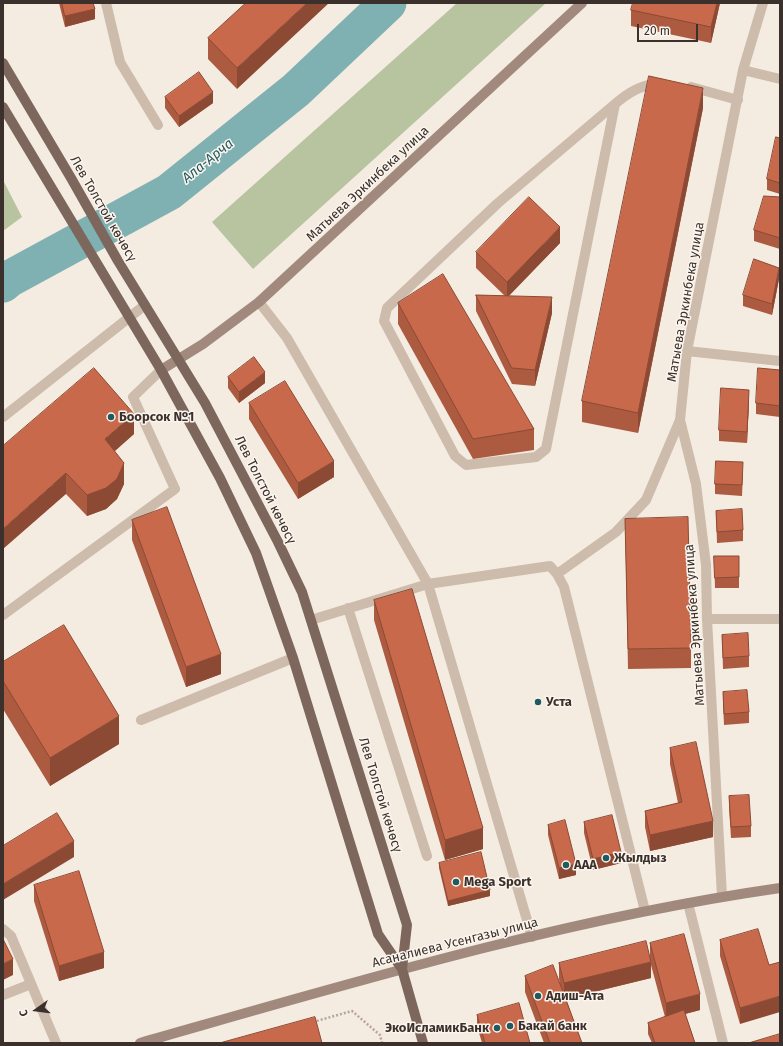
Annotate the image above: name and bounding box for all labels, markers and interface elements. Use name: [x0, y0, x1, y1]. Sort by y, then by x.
scale bar: [639, 16, 700, 42]
text: 20 m: [644, 24, 670, 38]
street label: Матыева Эркинбека улица: [303, 123, 433, 245]
water label: Ала-Арча: [179, 135, 237, 187]
street label: Лев Толстой көчөсү: [66, 153, 140, 265]
street label: Матыева Эркинбека улица: [664, 221, 708, 383]
place label: Боорсок №1: [119, 409, 194, 425]
marker: Боорсок №1: [106, 412, 116, 422]
street label: Лев Толстой көчөсү: [231, 433, 299, 547]
street label: Матыева Эркинбека улица: [682, 544, 708, 706]
place label: Уста: [546, 694, 572, 710]
marker: Уста: [533, 697, 543, 707]
street label: Лев Толстой көчөсү: [355, 736, 405, 854]
place label: Жылдыз: [614, 850, 667, 866]
marker: Жылдыз: [601, 853, 611, 863]
place label: AAA: [574, 857, 597, 873]
marker: AAA: [561, 860, 571, 870]
place label: Mega Sport: [464, 874, 531, 890]
marker: Mega Sport: [451, 877, 461, 887]
street label: Асаналиева Усенгазы улица: [370, 915, 540, 971]
place label: Адиш-Ата: [546, 988, 604, 1004]
north arrow: [16, 990, 56, 1030]
marker: Адиш-Ата: [533, 991, 543, 1001]
text: С: [17, 1008, 31, 1018]
place label: Бакай банк: [518, 1018, 587, 1034]
place label: ЭкоИсламикБанк: [385, 1020, 489, 1036]
marker: Бакай банк: [505, 1021, 515, 1031]
marker: ЭкоИсламикБанк: [492, 1023, 502, 1033]

